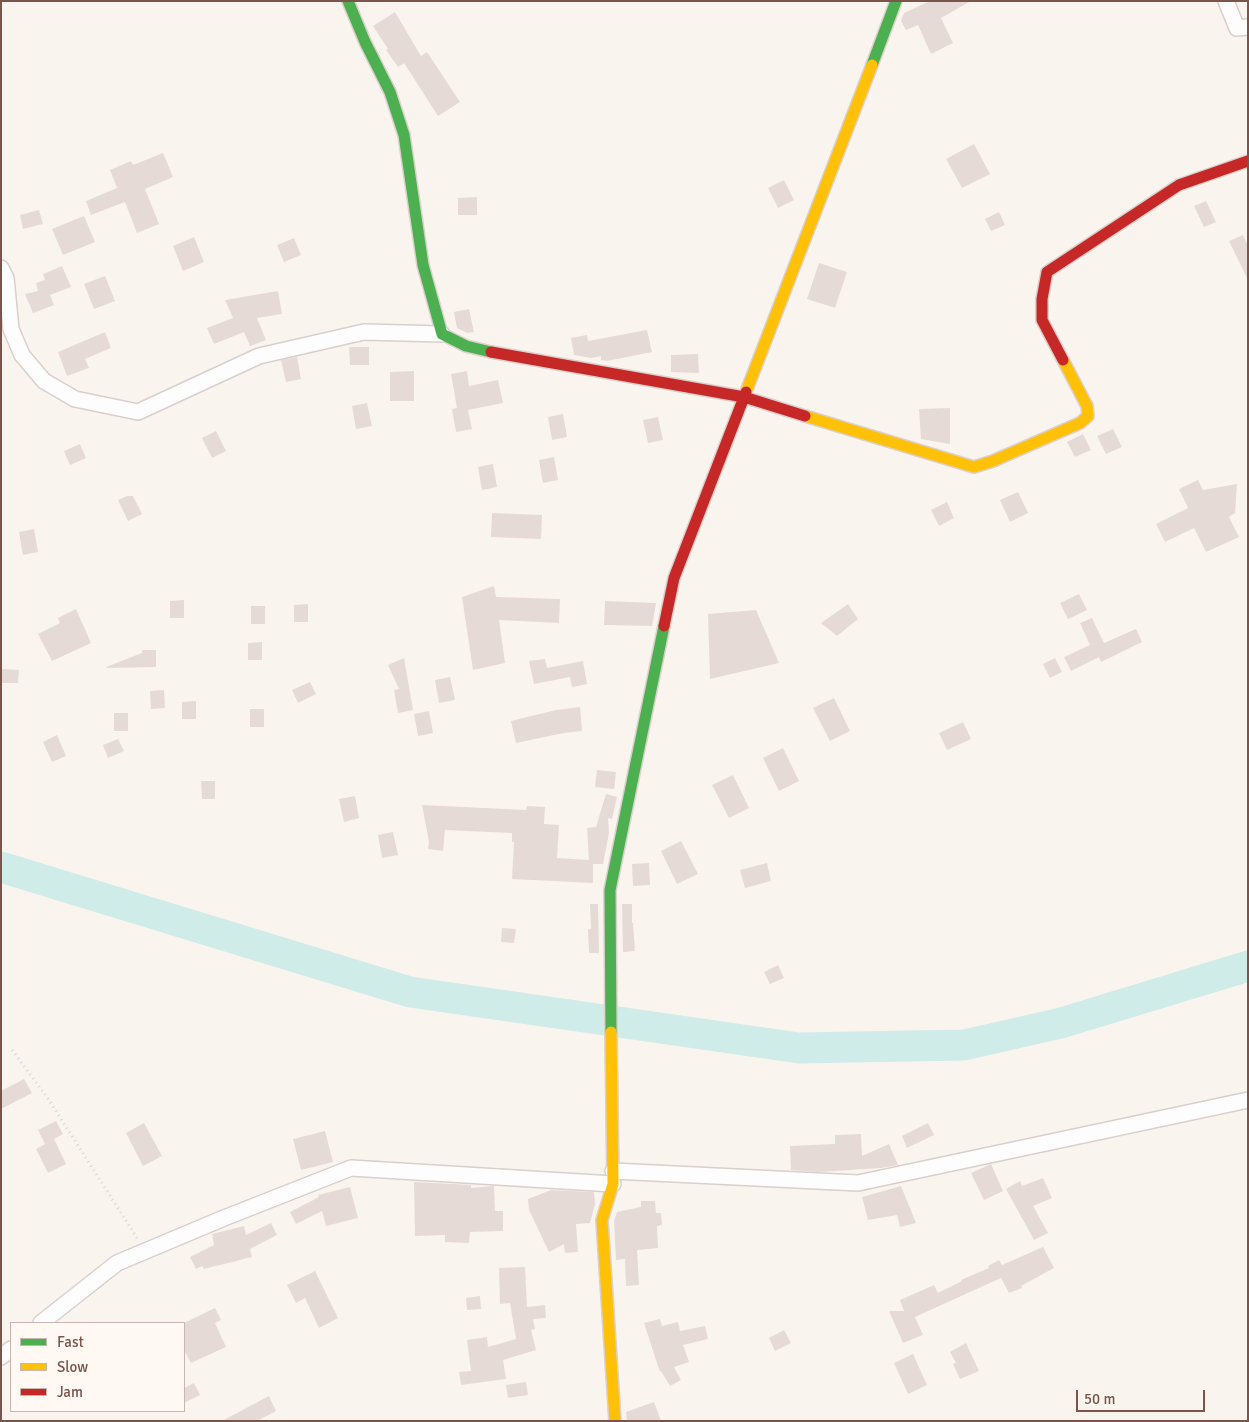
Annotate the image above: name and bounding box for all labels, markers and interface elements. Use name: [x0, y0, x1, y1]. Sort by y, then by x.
legend: [10, 1322, 185, 1412]
text: Fast: [57, 1333, 84, 1351]
text: Slow: [57, 1358, 88, 1376]
scale bar: [1079, 1380, 1208, 1412]
text: Jam: [57, 1383, 83, 1401]
text: 50 m: [1084, 1390, 1115, 1408]

